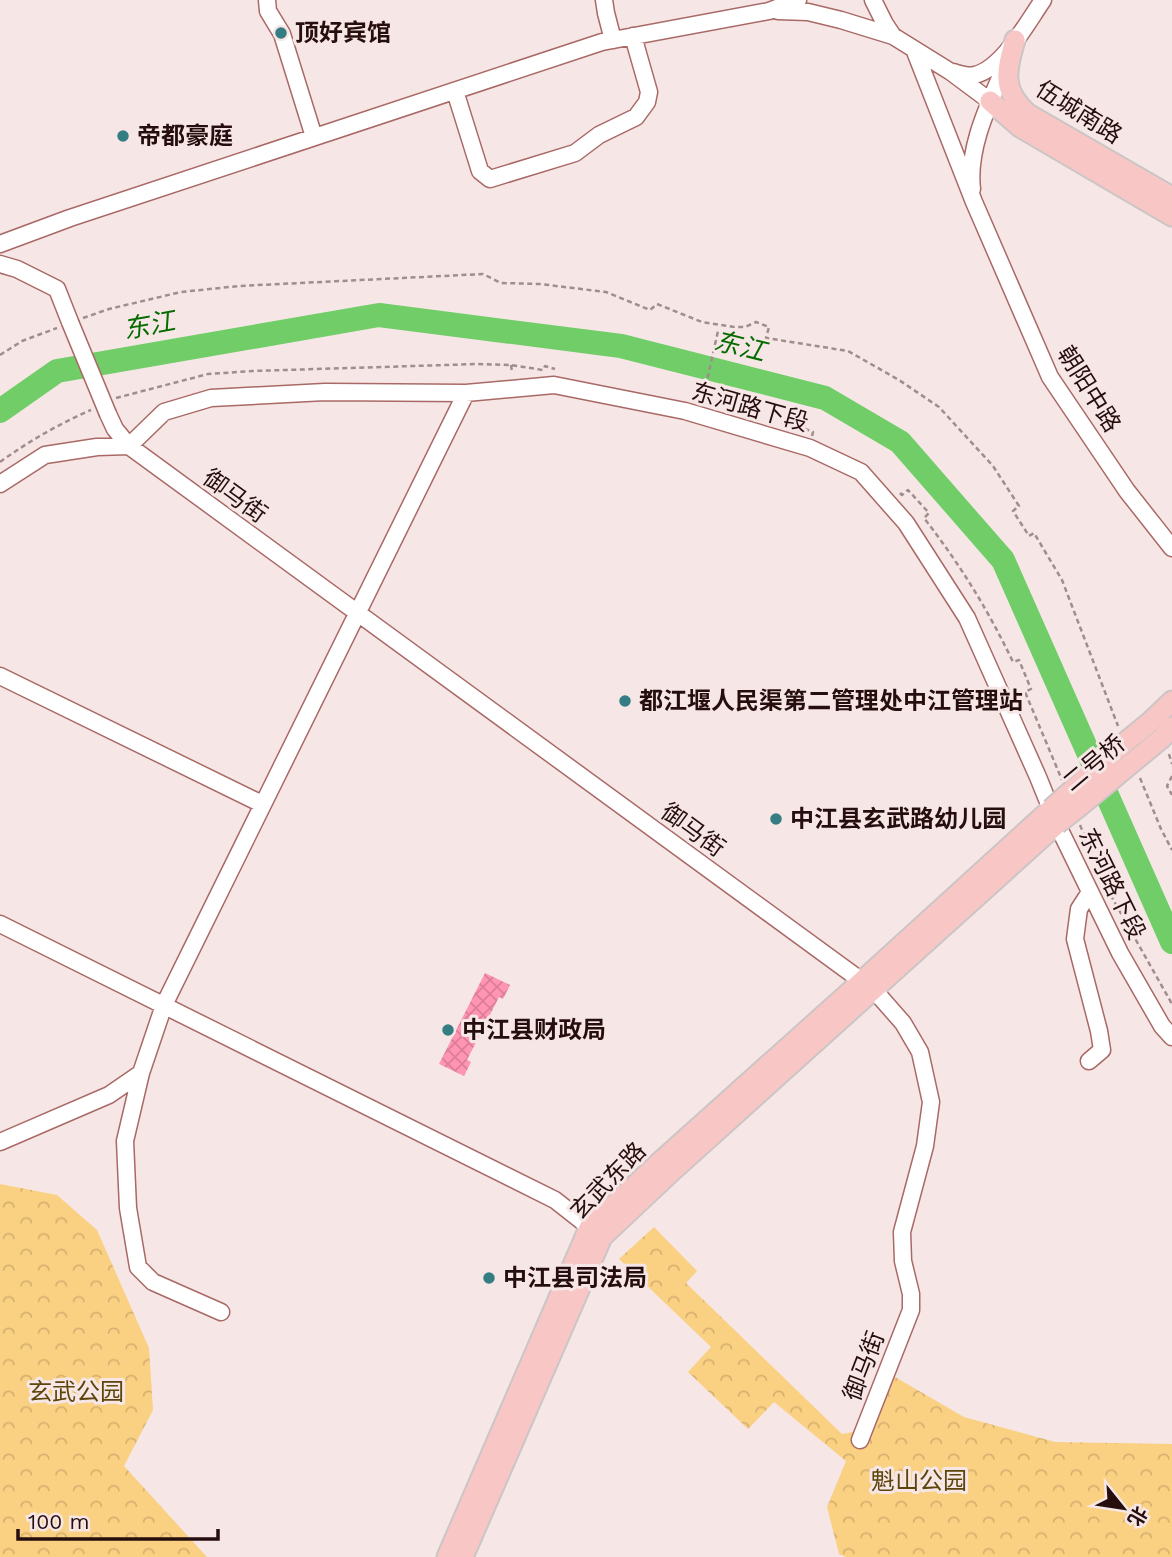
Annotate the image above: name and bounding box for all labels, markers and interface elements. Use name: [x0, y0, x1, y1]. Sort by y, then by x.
place label: 顶好宾馆: [295, 19, 391, 47]
marker: 顶好宾馆: [273, 25, 289, 41]
street label: 伍城南路: [1031, 75, 1127, 149]
place label: 帝都豪庭: [137, 122, 233, 150]
marker: 帝都豪庭: [115, 128, 131, 144]
water label: 东江: [121, 305, 180, 344]
water label: 东江: [711, 325, 772, 368]
street label: 朝阳中路: [1052, 341, 1126, 437]
street label: 东河路下段: [688, 377, 812, 437]
street label: 御马街: [198, 464, 272, 528]
place label: 都江堰人民渠第二管理处中江管理站: [639, 687, 1023, 715]
marker: 都江堰人民渠第二管理处中江管理站: [617, 693, 633, 709]
street label: 二号桥: [1057, 729, 1131, 797]
street label: 御马街: [656, 798, 730, 862]
place label: 中江县玄武路幼儿园: [790, 805, 1006, 833]
marker: 中江县玄武路幼儿园: [768, 811, 784, 827]
street label: 东河路下段: [1073, 824, 1151, 944]
place label: 中江县财政局: [462, 1016, 606, 1044]
marker: 中江县财政局: [440, 1022, 456, 1038]
street label: 玄武东路: [565, 1137, 651, 1225]
place label: 中江县司法局: [503, 1264, 647, 1292]
marker: 中江县司法局: [481, 1270, 497, 1286]
street label: 御马街: [838, 1327, 890, 1405]
park label: 玄武公园: [28, 1378, 124, 1406]
park label: 魁山公园: [871, 1467, 967, 1495]
north arrow: [1088, 1473, 1158, 1543]
scale bar: [18, 1498, 217, 1542]
text: 北: [1123, 1502, 1152, 1530]
text: 100 m: [28, 1509, 90, 1534]

